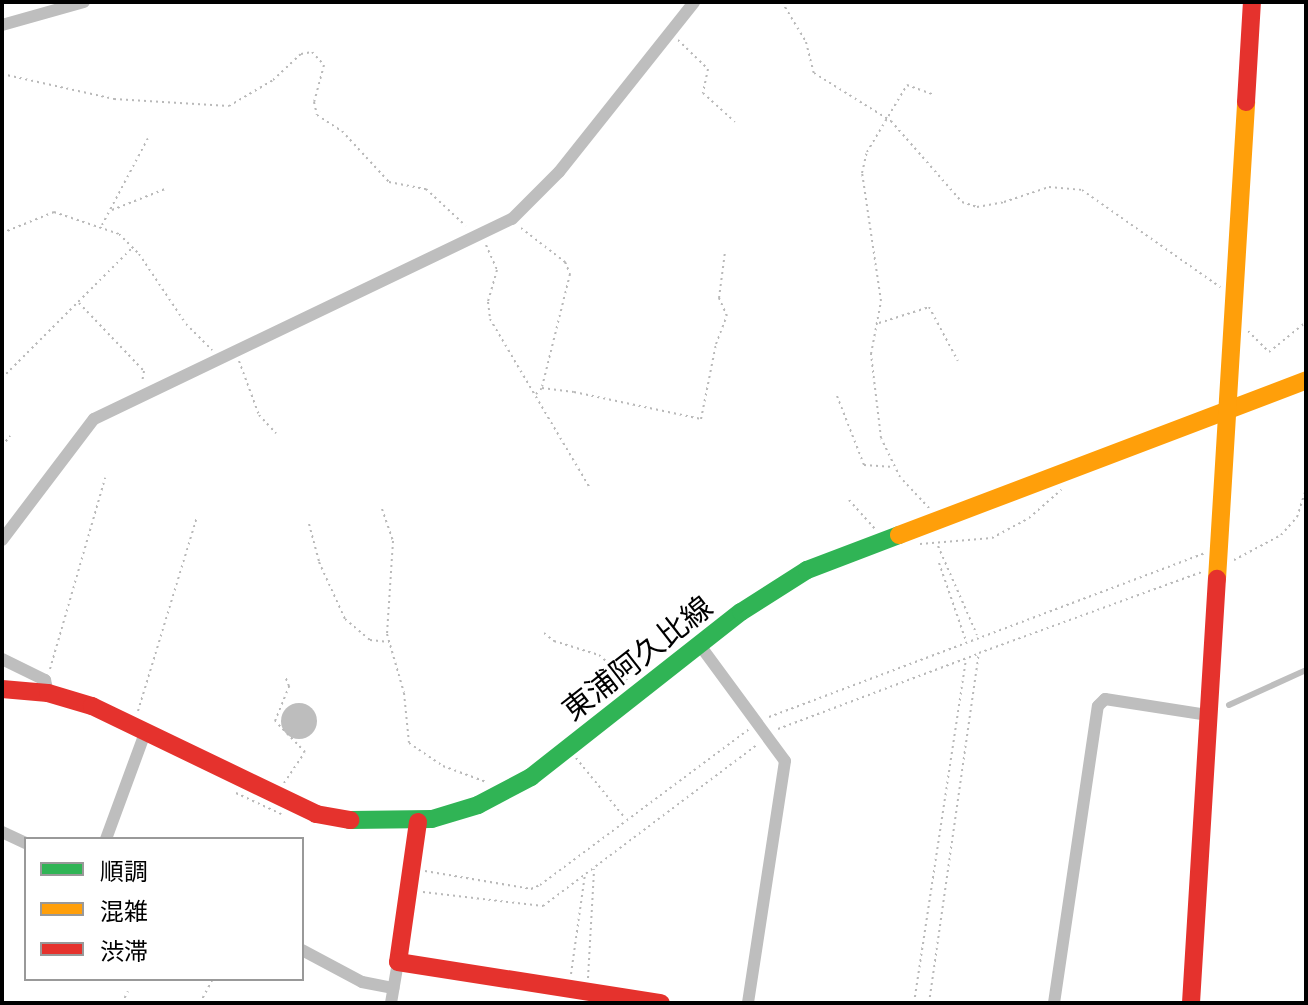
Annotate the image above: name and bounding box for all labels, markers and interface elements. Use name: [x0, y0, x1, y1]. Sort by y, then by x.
street label: 東浦阿久比線: [555, 588, 719, 728]
legend: [24, 837, 304, 981]
text: 順調: [100, 856, 148, 886]
text: 混雑: [100, 896, 148, 926]
text: 渋滞: [100, 936, 148, 966]

